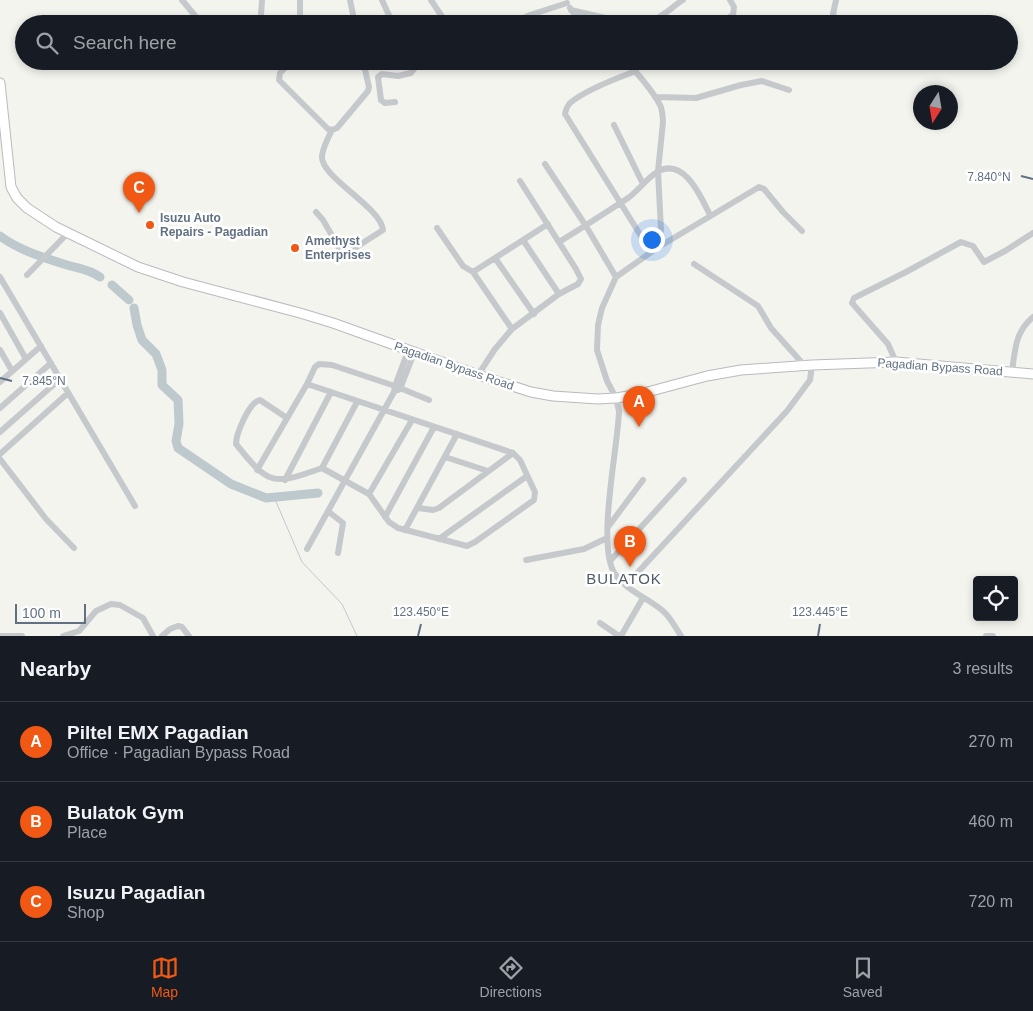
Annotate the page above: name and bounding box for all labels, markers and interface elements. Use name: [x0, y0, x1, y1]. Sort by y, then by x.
search box: [15, 15, 1018, 70]
icon: search: [33, 29, 61, 57]
text: Search here: [73, 32, 177, 53]
north arrow: [913, 85, 958, 130]
text: 7.840°N: [967, 170, 1011, 184]
pin: C: [123, 172, 155, 213]
place label: Isuzu Auto Repairs - Pagadian: [160, 211, 268, 239]
marker: Isuzu Auto Repairs - Pagadian: [144, 219, 156, 231]
your location: [639, 227, 665, 253]
place label: Amethyst Enterprises: [305, 234, 371, 262]
marker: Amethyst Enterprises: [289, 242, 301, 254]
street label: Pagadian Bypass Road: [392, 339, 516, 393]
street label: Pagadian Bypass Road: [877, 356, 1003, 378]
text: 7.845°N: [22, 374, 66, 388]
pin: A: [623, 386, 655, 427]
pin: B: [614, 526, 646, 567]
district label: BULATOK: [586, 570, 662, 587]
map controls: [973, 576, 1018, 621]
button: locate: [973, 576, 1018, 621]
scale bar: [15, 601, 86, 624]
text: 100 m: [22, 605, 61, 621]
text: 123.450°E: [393, 605, 449, 619]
text: 123.445°E: [792, 605, 848, 619]
text: Nearby: [20, 657, 91, 680]
text: 3 results: [953, 660, 1013, 677]
text: Piltel EMX Pagadian: [67, 722, 249, 743]
text: A: [30, 733, 42, 750]
text: 270 m: [969, 733, 1013, 750]
text: Office · Pagadian Bypass Road: [67, 744, 290, 761]
text: Bulatok Gym: [67, 802, 184, 823]
text: B: [30, 813, 42, 830]
text: 460 m: [969, 813, 1013, 830]
text: Place: [67, 824, 107, 841]
text: Isuzu Pagadian: [67, 882, 205, 903]
text: C: [30, 893, 42, 910]
text: 720 m: [969, 893, 1013, 910]
text: Shop: [67, 904, 104, 921]
tab: Map: [151, 954, 179, 1000]
tab: Directions: [480, 954, 542, 1000]
tab: Saved: [843, 954, 882, 1000]

